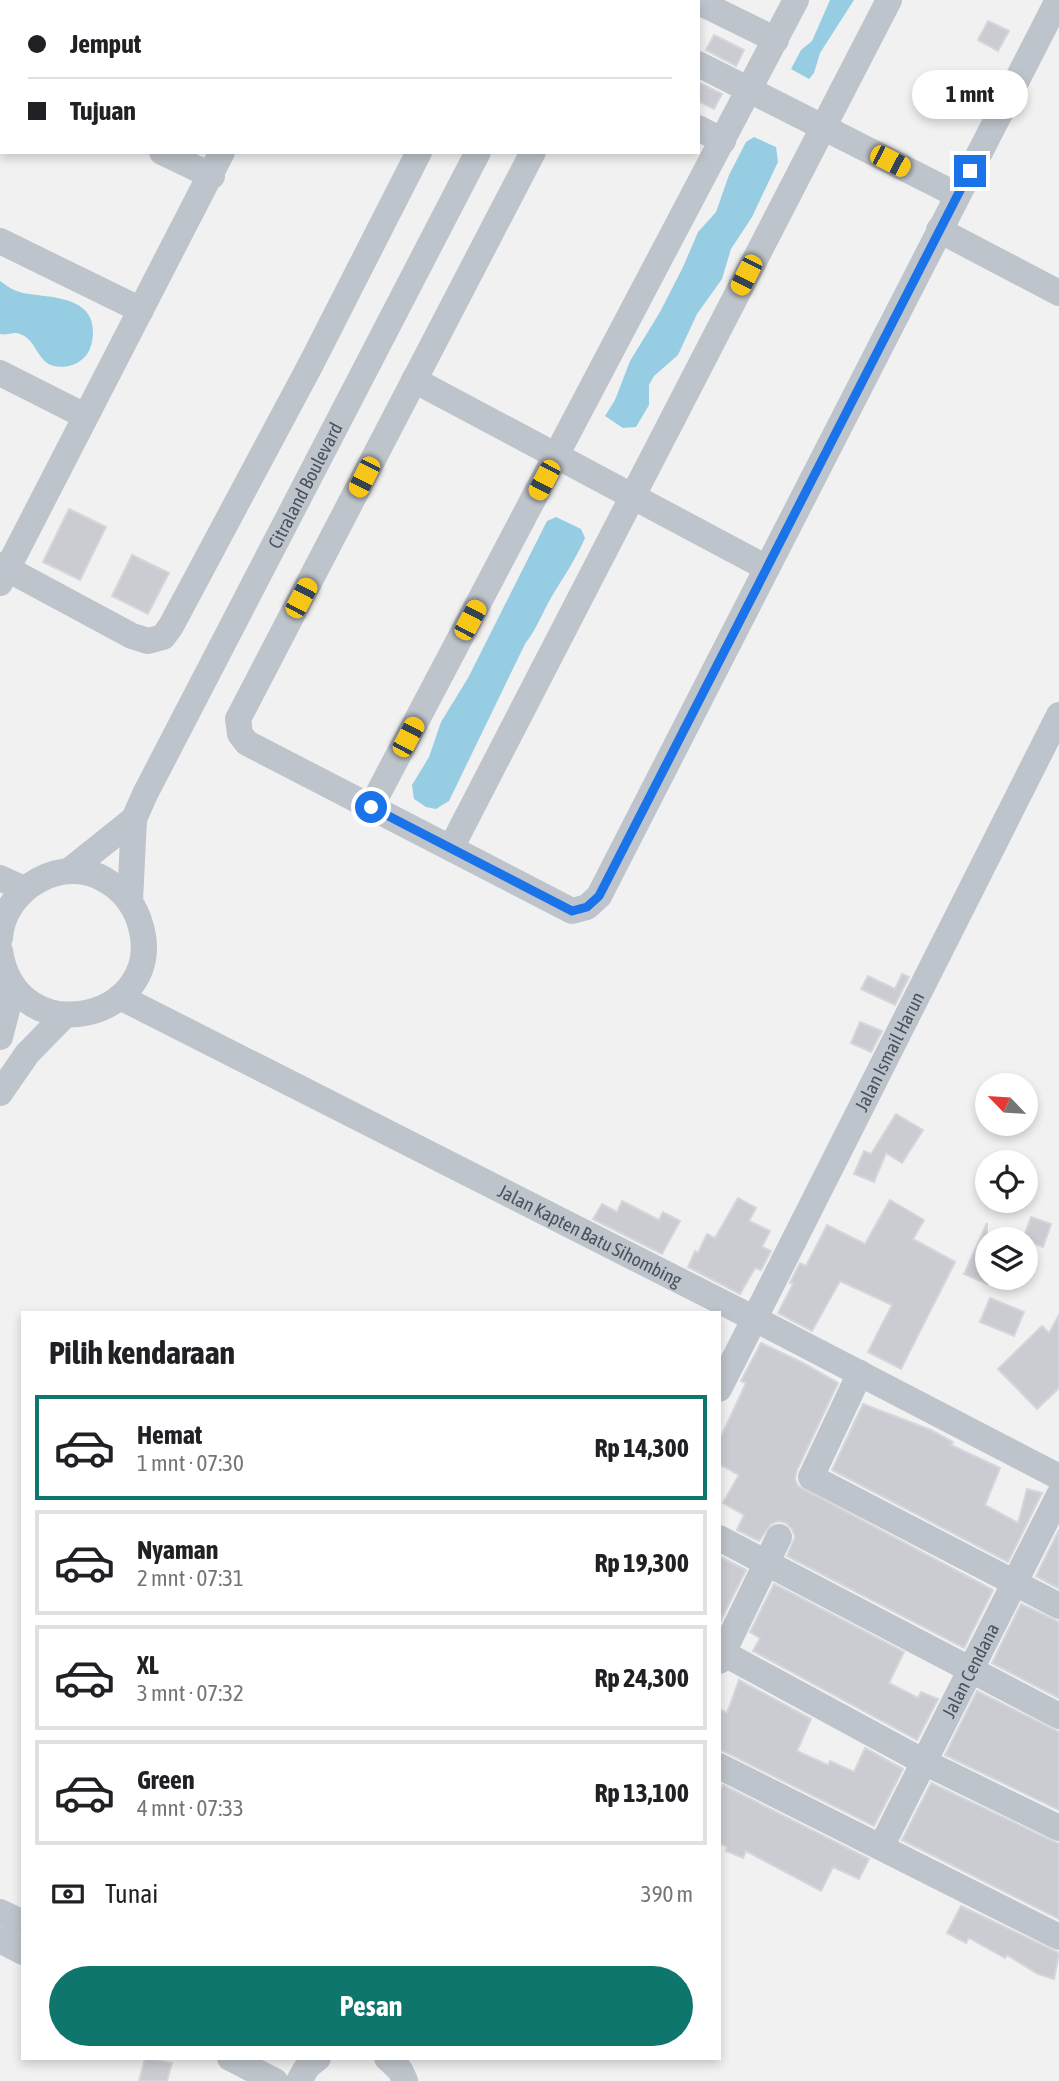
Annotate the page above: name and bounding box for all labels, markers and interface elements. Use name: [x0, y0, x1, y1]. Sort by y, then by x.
text: Jemput: [70, 29, 141, 59]
callout: 1 mnt: [912, 69, 1028, 118]
text: 1 mnt: [946, 81, 994, 107]
text: Tujuan: [70, 96, 136, 126]
car: [867, 142, 914, 180]
route end: [954, 155, 986, 187]
car: [728, 252, 765, 298]
street label: Citraland Boulevard: [263, 419, 347, 552]
car: [346, 454, 383, 500]
car: [525, 457, 564, 503]
car: [282, 575, 321, 621]
car: [451, 597, 490, 643]
car: [389, 714, 428, 760]
route start: [355, 791, 387, 823]
street label: Jalan Ismail Harun: [850, 988, 929, 1115]
north arrow: [975, 1073, 1038, 1136]
map controls: [975, 1073, 1038, 1290]
button: locate: [975, 1150, 1038, 1213]
street label: Jalan Kapten Batu Sihombing: [494, 1180, 686, 1292]
button: layers: [975, 1227, 1038, 1290]
text: Pilih kendaraan: [49, 1334, 235, 1371]
icon: car: [53, 1416, 116, 1479]
text: Hemat: [137, 1420, 202, 1450]
text: Rp 14,300: [594, 1433, 689, 1463]
text: 1 mnt · 07:30: [137, 1450, 244, 1476]
icon: car: [53, 1531, 116, 1594]
text: Nyaman: [137, 1535, 218, 1565]
text: Rp 19,300: [594, 1548, 689, 1578]
text: 2 mnt · 07:31: [137, 1565, 244, 1591]
street label: Jalan Cendana: [937, 1619, 1003, 1721]
icon: car: [53, 1646, 116, 1709]
text: XL: [137, 1650, 159, 1680]
text: Rp 24,300: [594, 1663, 689, 1693]
text: 3 mnt · 07:32: [137, 1680, 244, 1706]
icon: car: [53, 1761, 116, 1824]
text: Green: [137, 1765, 195, 1795]
text: Rp 13,100: [594, 1778, 689, 1808]
text: 4 mnt · 07:33: [137, 1795, 244, 1821]
icon: cash: [49, 1875, 87, 1913]
text: Tunai: [105, 1879, 158, 1909]
text: 390 m: [641, 1881, 693, 1907]
button: Pesan: [49, 1966, 693, 2046]

